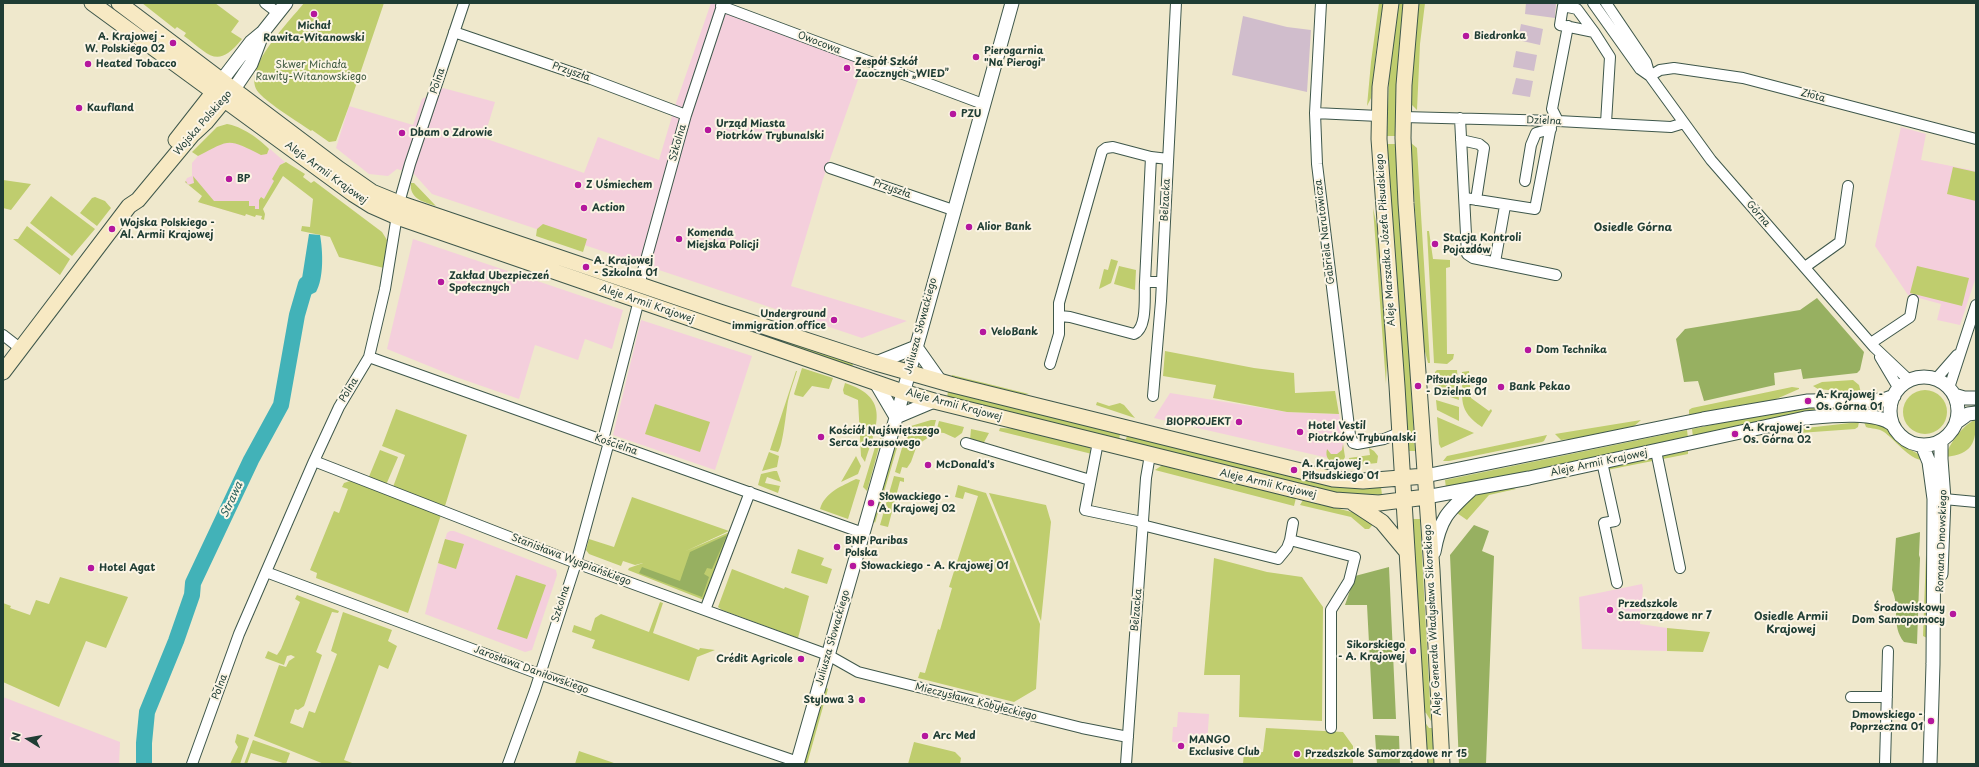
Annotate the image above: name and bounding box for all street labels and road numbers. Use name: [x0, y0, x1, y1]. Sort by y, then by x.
street label: Owocowa: [796, 29, 842, 57]
street label: Przyszła: [550, 60, 592, 84]
street label: Polna: [428, 67, 448, 95]
street label: Złota: [1799, 87, 1827, 105]
street label: Wojska Polskiego: [172, 88, 234, 158]
street label: Dzielna: [1526, 114, 1562, 128]
street label: Szkolna: [667, 123, 689, 163]
street label: Aleje Armii Krajowej: [282, 139, 370, 207]
street label: Aleje Marszałka Józefa Piłsudskiego: [1374, 153, 1398, 327]
street label: Przyszła: [871, 177, 913, 201]
street label: Belzacka: [1159, 178, 1173, 222]
street label: Gabriela Narutowicza: [1313, 179, 1337, 285]
street label: Górna: [1743, 199, 1773, 229]
street label: Juliusza Słowackiego: [902, 276, 940, 376]
street label: Aleje Armii Krajowej: [598, 282, 696, 326]
street label: Polna: [337, 376, 361, 404]
street label: Aleje Armii Krajowej: [905, 386, 1003, 424]
street label: Kościelna: [593, 432, 639, 458]
street label: Aleje Armii Krajowej: [1549, 447, 1649, 479]
street label: Aleje Armii Krajowej: [1218, 467, 1318, 501]
street label: Romana Dmowskiego: [1934, 489, 1950, 593]
street label: Aleje Generała Władysława Sikorskiego: [1422, 524, 1444, 716]
street label: Stanisława Wyspiańskiego: [509, 532, 633, 588]
street label: Szkolna: [549, 584, 573, 624]
street label: Belzacka: [1129, 588, 1145, 632]
street label: Juliusza Słowackiego: [814, 589, 852, 687]
street label: Jarosława Daniłowskiego: [472, 644, 590, 696]
street label: Polna: [210, 673, 230, 701]
street label: Mieczysława Kobyłeckiego: [914, 681, 1038, 723]

